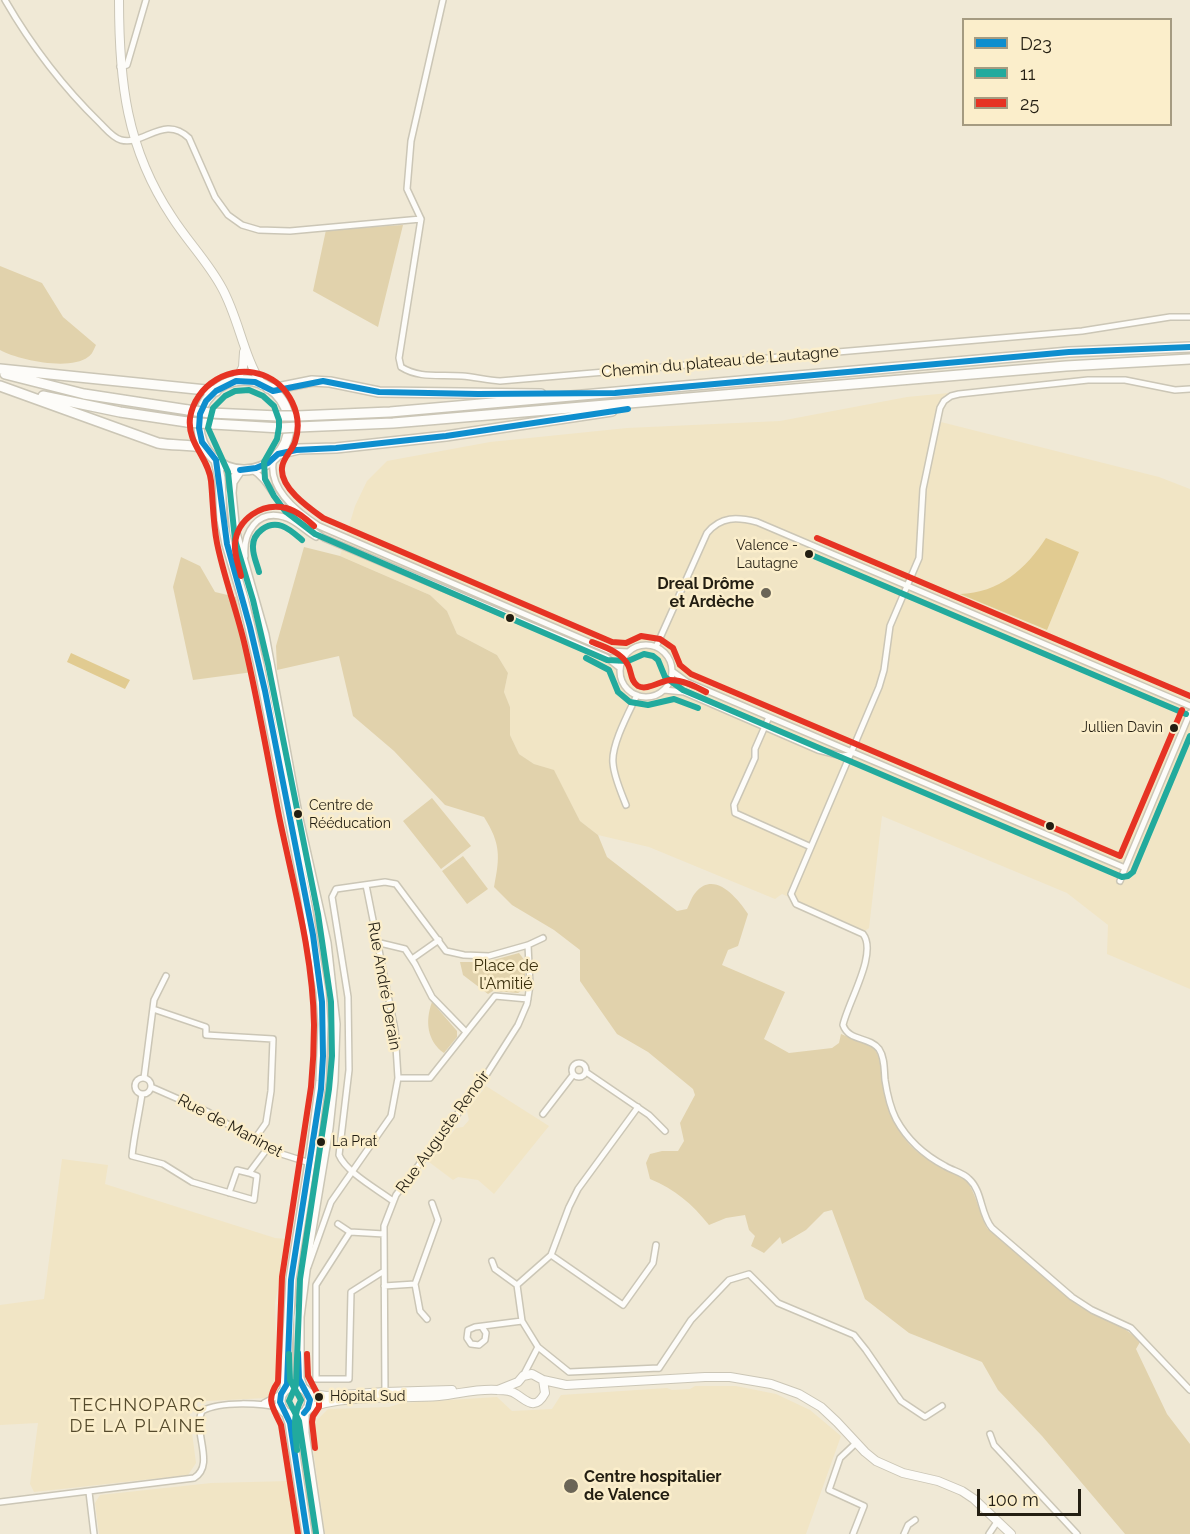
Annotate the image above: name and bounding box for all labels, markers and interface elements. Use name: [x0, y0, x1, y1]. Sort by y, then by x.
legend: [962, 18, 1172, 126]
text: D23: [1020, 33, 1052, 54]
text: 11: [1020, 63, 1035, 84]
text: 25: [1020, 93, 1039, 114]
street label: Chemin du plateau de Lautagne: [600, 342, 840, 382]
place label: Valence - Lautagne: [736, 538, 798, 570]
marker: Valence - Lautagne: [803, 548, 815, 560]
place label: Dreal Drôme et Ardèche: [657, 574, 754, 612]
marker: Dreal Drôme et Ardèche: [759, 586, 773, 600]
unlabelled marker: [504, 612, 516, 624]
place label: Jullien Davin: [1081, 720, 1163, 736]
marker: Jullien Davin: [1168, 722, 1180, 734]
place label: Centre de Rééducation: [309, 798, 391, 831]
marker: Centre de Rééducation: [292, 808, 304, 820]
unlabelled marker: [1044, 820, 1056, 832]
street label: Rue André Derain: [363, 920, 405, 1052]
park label: Place de l'Amitié: [474, 956, 538, 994]
street label: Rue Auguste Renoir: [392, 1067, 494, 1197]
street label: Rue de Maninet: [174, 1090, 286, 1162]
place label: La Prat: [332, 1134, 377, 1150]
marker: La Prat: [315, 1136, 327, 1148]
place label: Hôpital Sud: [330, 1389, 405, 1405]
marker: Hôpital Sud: [313, 1391, 325, 1403]
district label: TECHNOPARC DE LA PLAINE: [70, 1395, 206, 1438]
place label: Centre hospitalier de Valence: [584, 1467, 722, 1505]
marker: Centre hospitalier de Valence: [562, 1477, 580, 1495]
scale bar: [980, 1477, 1084, 1515]
text: 100 m: [988, 1489, 1039, 1510]

